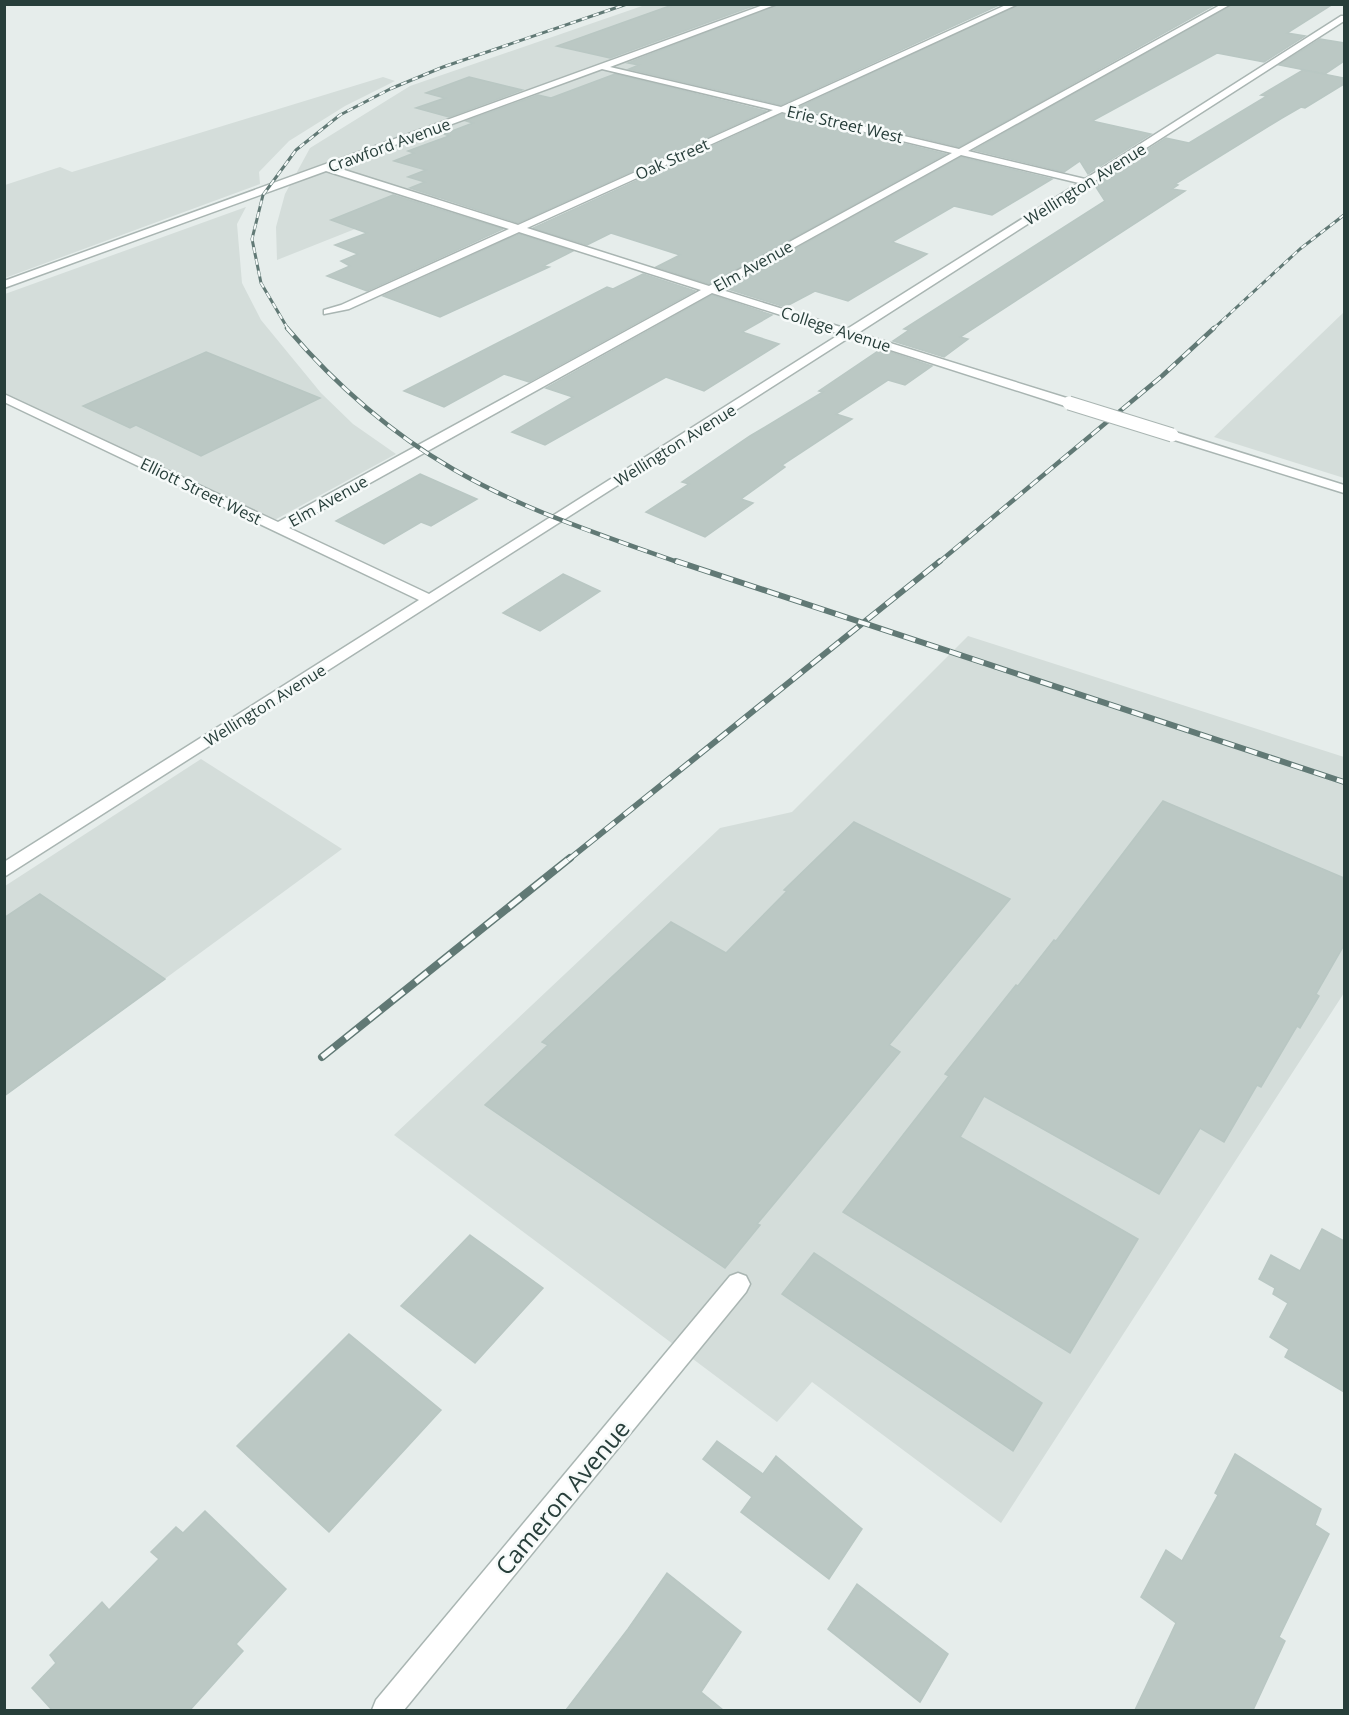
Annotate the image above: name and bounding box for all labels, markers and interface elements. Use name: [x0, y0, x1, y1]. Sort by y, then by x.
street label: Erie Street West: [785, 100, 906, 148]
street label: Crawford Avenue: [325, 113, 453, 177]
street label: Oak Street: [632, 133, 713, 185]
street label: Wellington Avenue: [1020, 138, 1150, 230]
street label: Elm Avenue: [709, 235, 797, 297]
street label: College Avenue: [778, 301, 894, 357]
street label: Wellington Avenue: [610, 399, 740, 491]
street label: Elliott Street West: [137, 452, 265, 530]
street label: Elm Avenue: [284, 470, 372, 532]
street label: Wellington Avenue: [200, 659, 330, 751]
street label: Cameron Avenue: [487, 1413, 637, 1581]

